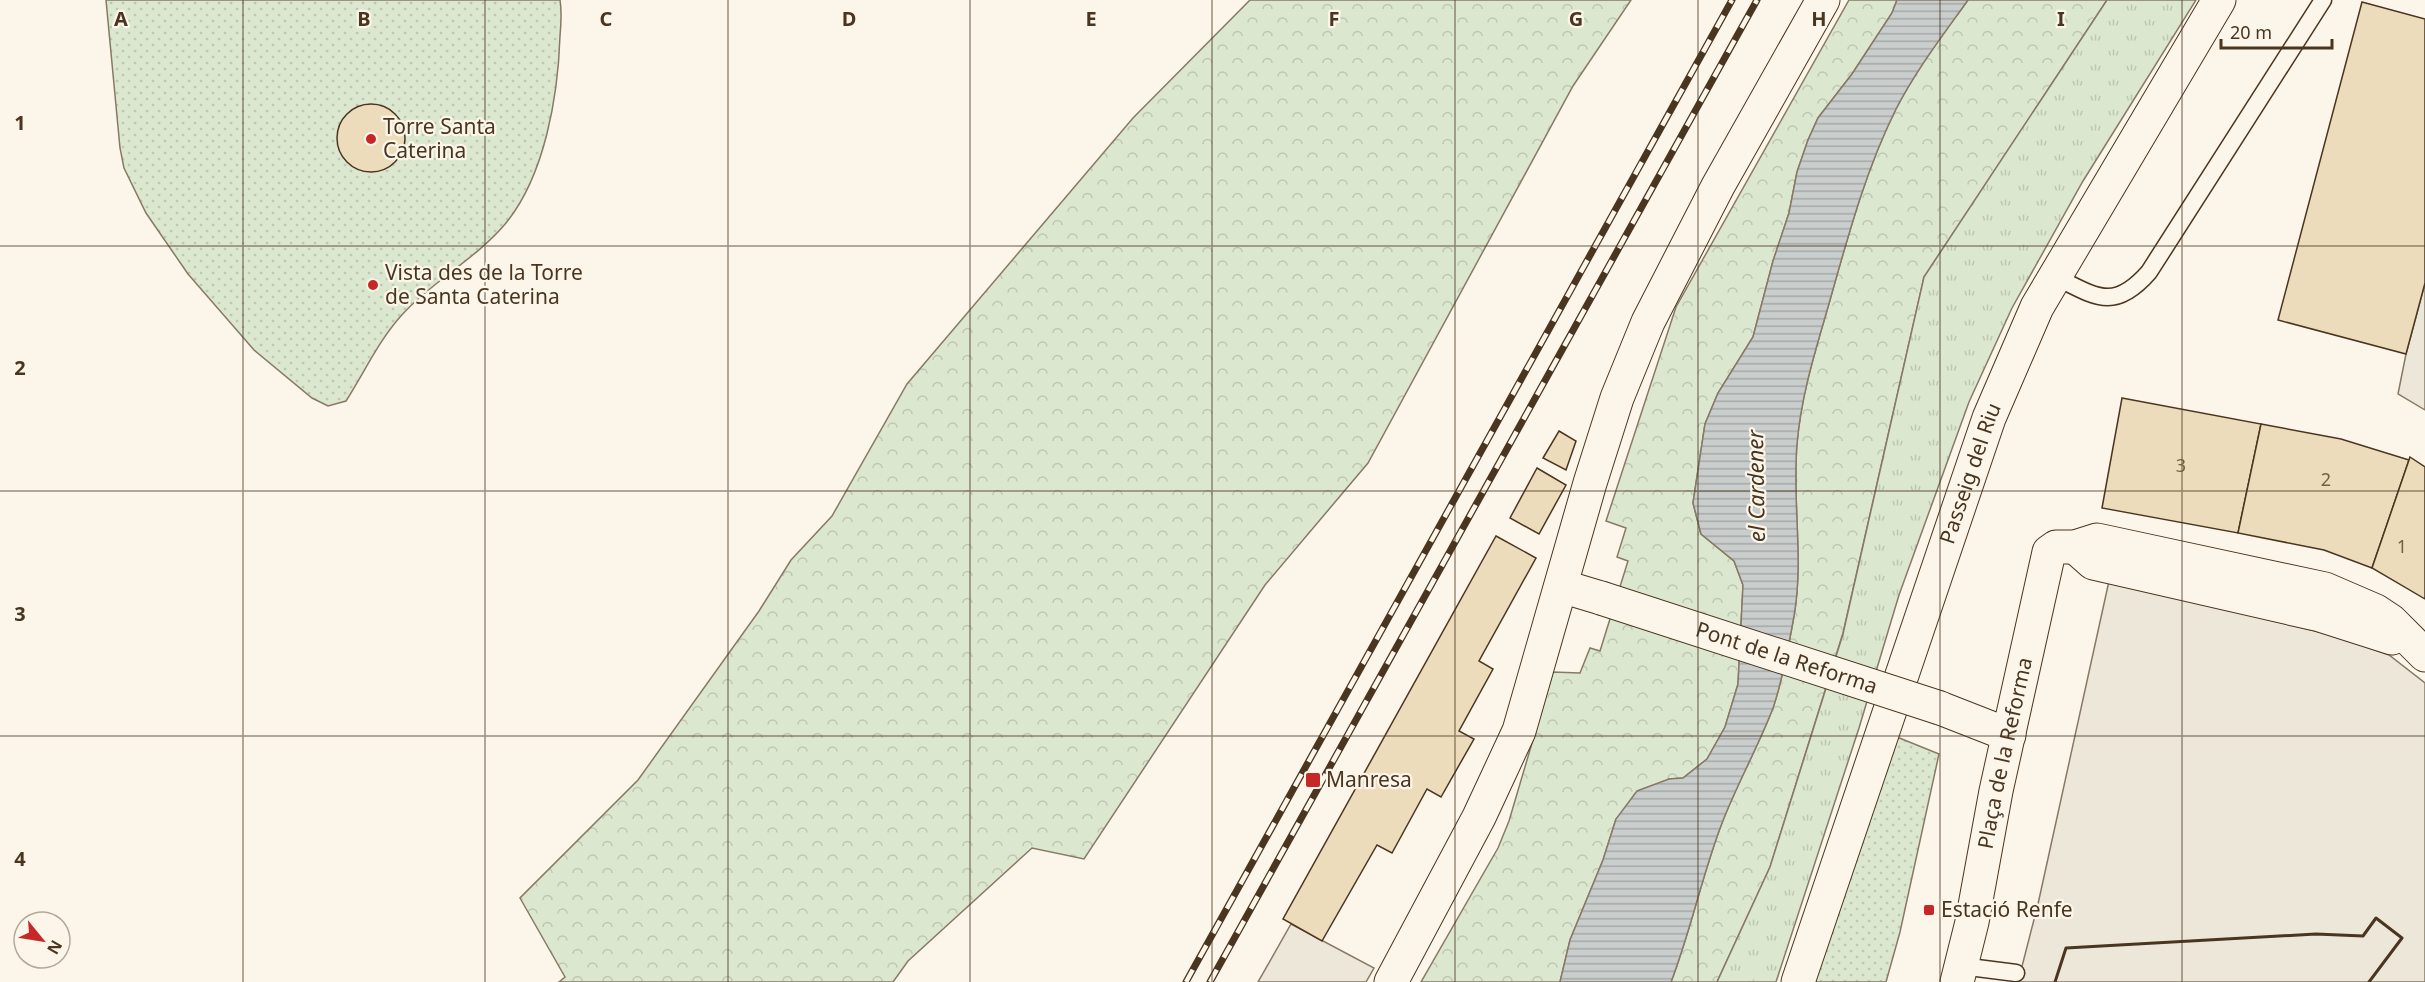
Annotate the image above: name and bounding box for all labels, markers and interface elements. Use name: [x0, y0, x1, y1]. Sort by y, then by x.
text: A: [114, 5, 128, 32]
text: B: [357, 5, 371, 32]
text: C: [600, 5, 613, 32]
text: D: [842, 5, 856, 32]
text: E: [1085, 5, 1097, 32]
text: F: [1329, 5, 1339, 32]
text: G: [1569, 5, 1583, 32]
text: H: [1811, 5, 1827, 32]
text: I: [2057, 5, 2065, 32]
scale bar: [2221, 12, 2332, 50]
text: 20 m: [2230, 20, 2272, 44]
text: 1: [14, 109, 26, 136]
place label: Torre Santa Caterina: [383, 112, 496, 164]
marker: Torre Santa Caterina: [364, 132, 378, 146]
place label: Vista des de la Torre de Santa Caterina: [385, 258, 583, 310]
marker: Vista des de la Torre de Santa Caterina: [366, 278, 380, 292]
text: 2: [14, 354, 26, 381]
street label: Passeig del Riu: [1932, 398, 2007, 547]
water label: el Cardener: [1739, 428, 1771, 542]
house number: 3: [2176, 453, 2186, 477]
house number: 2: [2321, 467, 2331, 491]
house number: 1: [2397, 534, 2407, 558]
text: 3: [14, 600, 26, 627]
street label: Pont de la Reforma: [1692, 615, 1881, 700]
street label: Plaça de la Reforma: [1971, 654, 2038, 851]
place label: Manresa: [1326, 765, 1412, 793]
marker: Manresa: [1304, 771, 1322, 789]
text: 4: [14, 845, 26, 872]
place label: Estació Renfe: [1941, 895, 2073, 923]
marker: Estació Renfe: [1922, 903, 1936, 917]
north arrow: [12, 910, 72, 970]
text: N: [42, 936, 68, 959]

